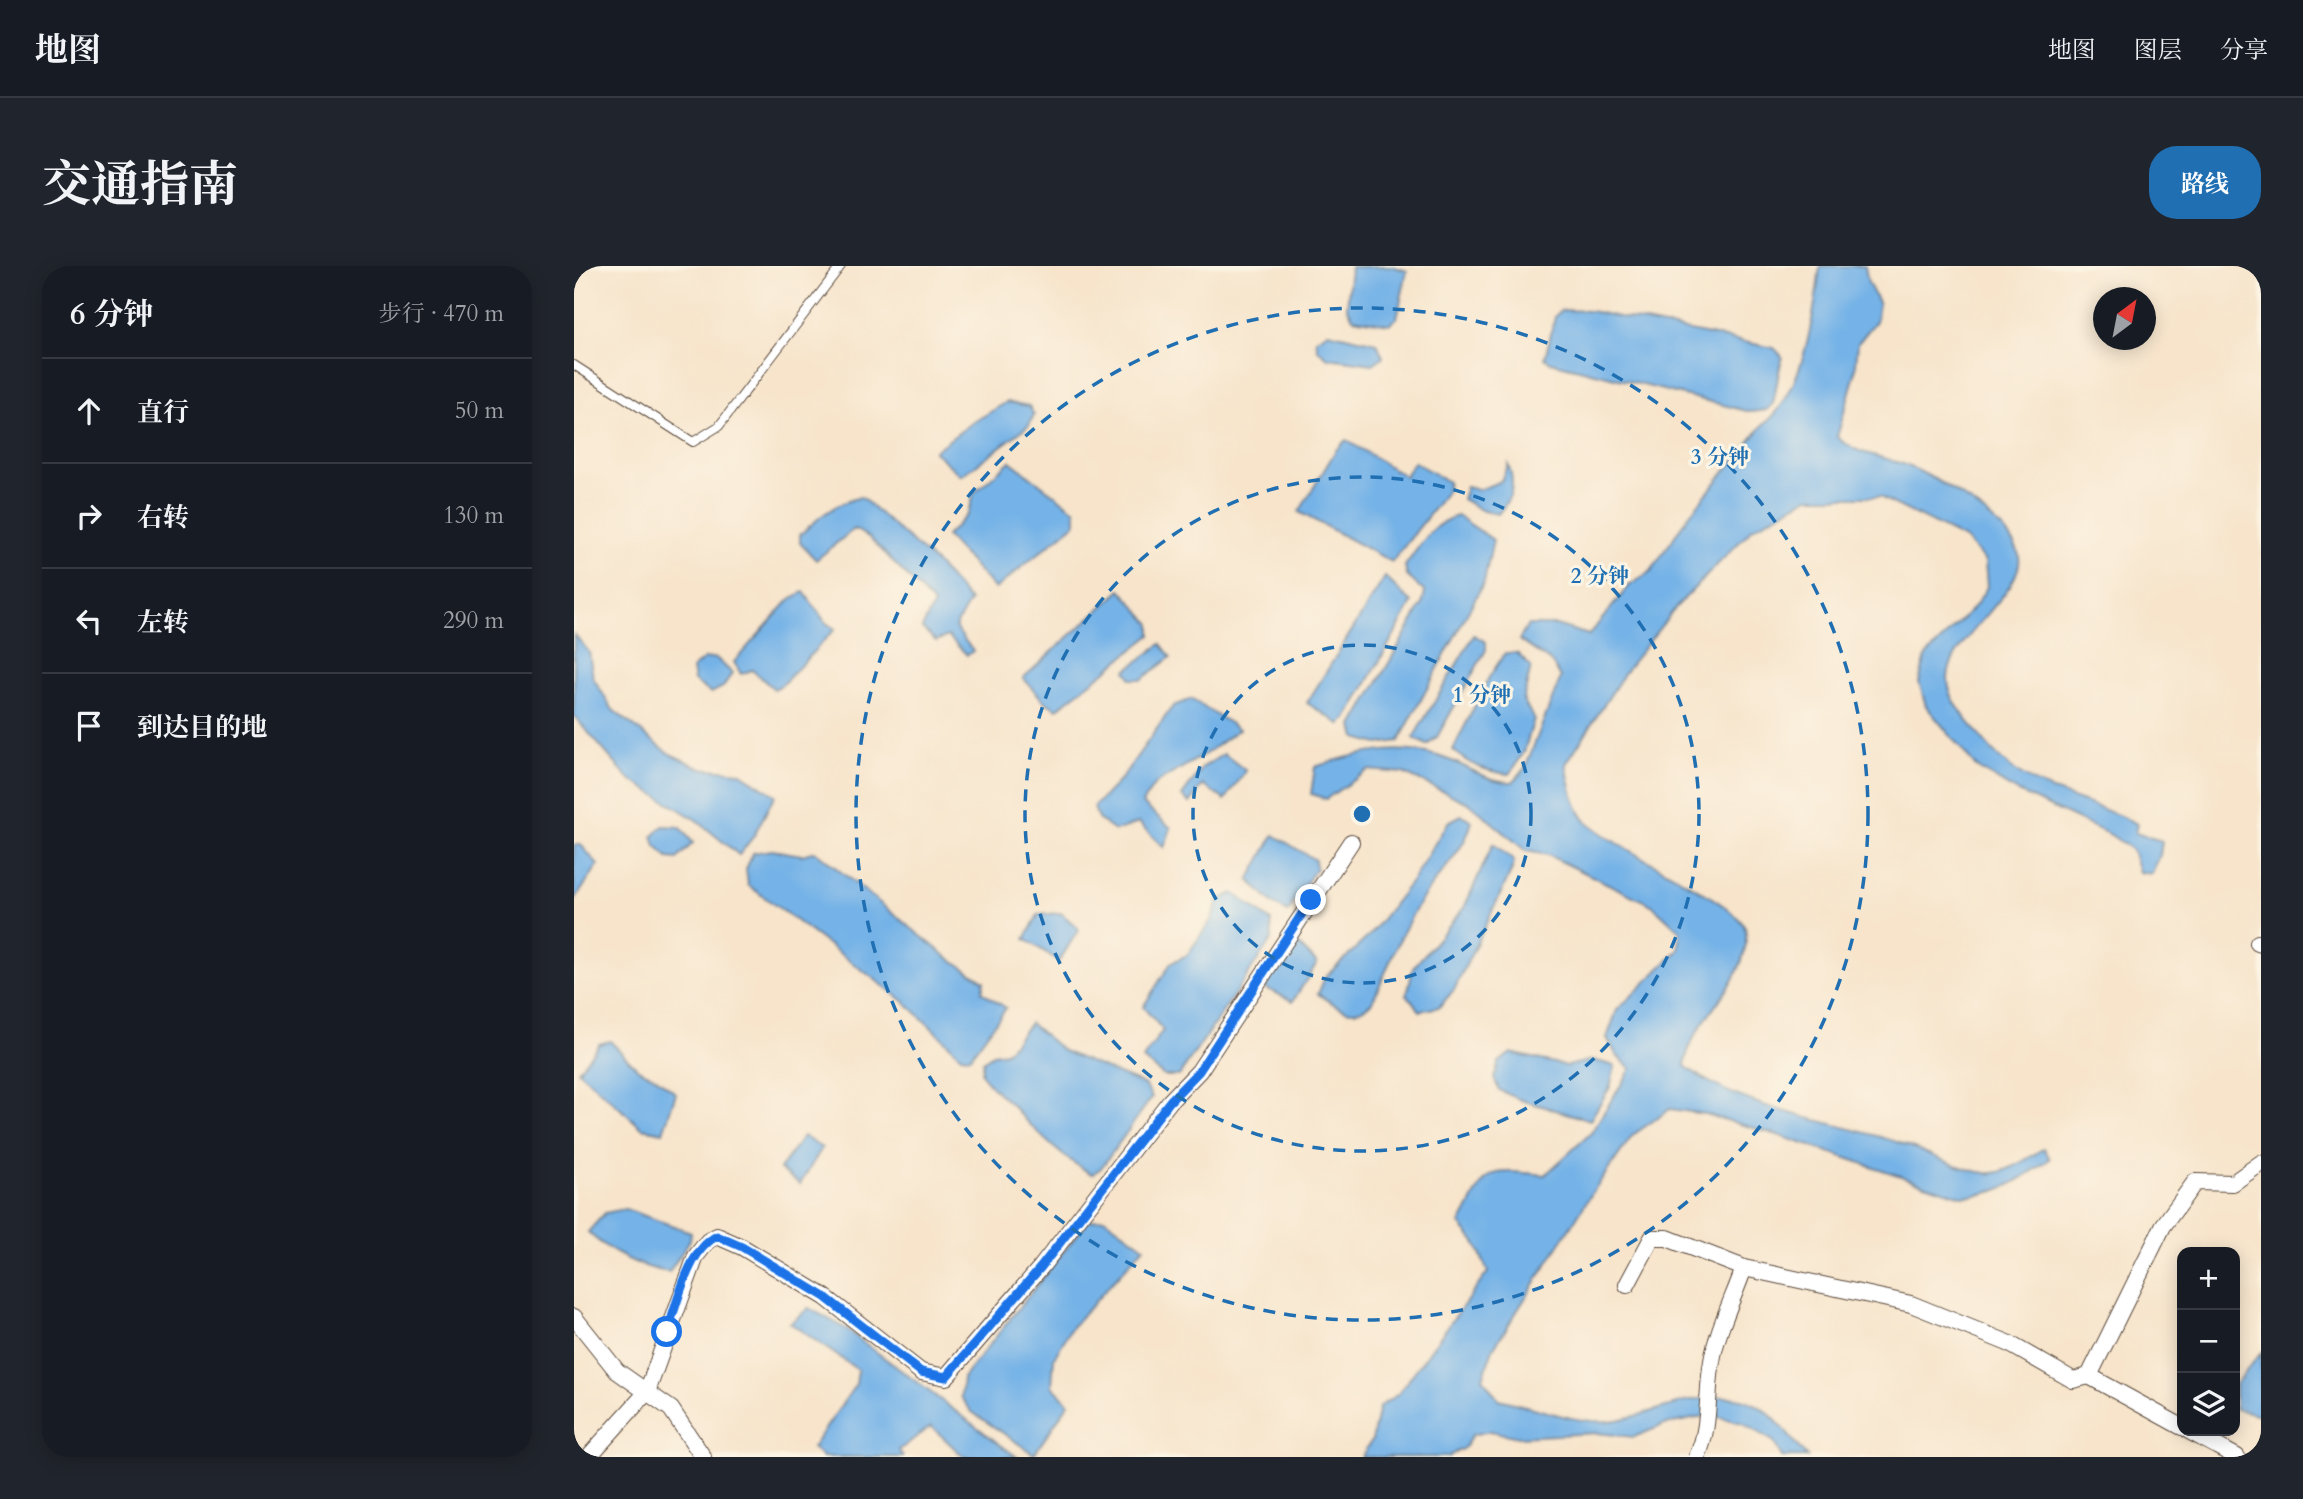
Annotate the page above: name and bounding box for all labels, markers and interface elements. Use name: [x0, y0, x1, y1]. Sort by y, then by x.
text: 地图: [35, 28, 101, 73]
text: 地图: [2048, 34, 2096, 67]
text: 图层: [2134, 34, 2182, 67]
text: 分享: [2220, 34, 2268, 67]
button: 路线: [2149, 146, 2261, 219]
text: 交通指南: [42, 152, 238, 219]
north arrow: [2093, 287, 2156, 350]
text: 6 分钟: [70, 294, 153, 335]
text: 步行 · 470 m: [379, 298, 504, 329]
icon: ahead: [70, 392, 108, 430]
text: 直行: [137, 395, 189, 430]
text: 50 m: [455, 395, 504, 426]
text: 3 分钟: [1691, 443, 1749, 472]
icon: right: [70, 497, 108, 535]
text: 右转: [137, 500, 189, 535]
text: 130 m: [443, 500, 504, 531]
text: 2 分钟: [1571, 562, 1629, 591]
icon: left: [70, 602, 108, 640]
text: 左转: [137, 605, 189, 640]
text: 290 m: [443, 605, 504, 636]
text: 1 分钟: [1453, 681, 1511, 710]
icon: arrive: [70, 707, 108, 745]
text: 到达目的地: [137, 710, 267, 745]
centre of rings: [1350, 802, 1374, 826]
route end: [1295, 884, 1326, 915]
map controls: [2177, 1247, 2240, 1436]
button: +: [2177, 1247, 2240, 1310]
button: −: [2177, 1310, 2240, 1373]
route start: [651, 1316, 682, 1347]
button: layers: [2177, 1373, 2240, 1436]

